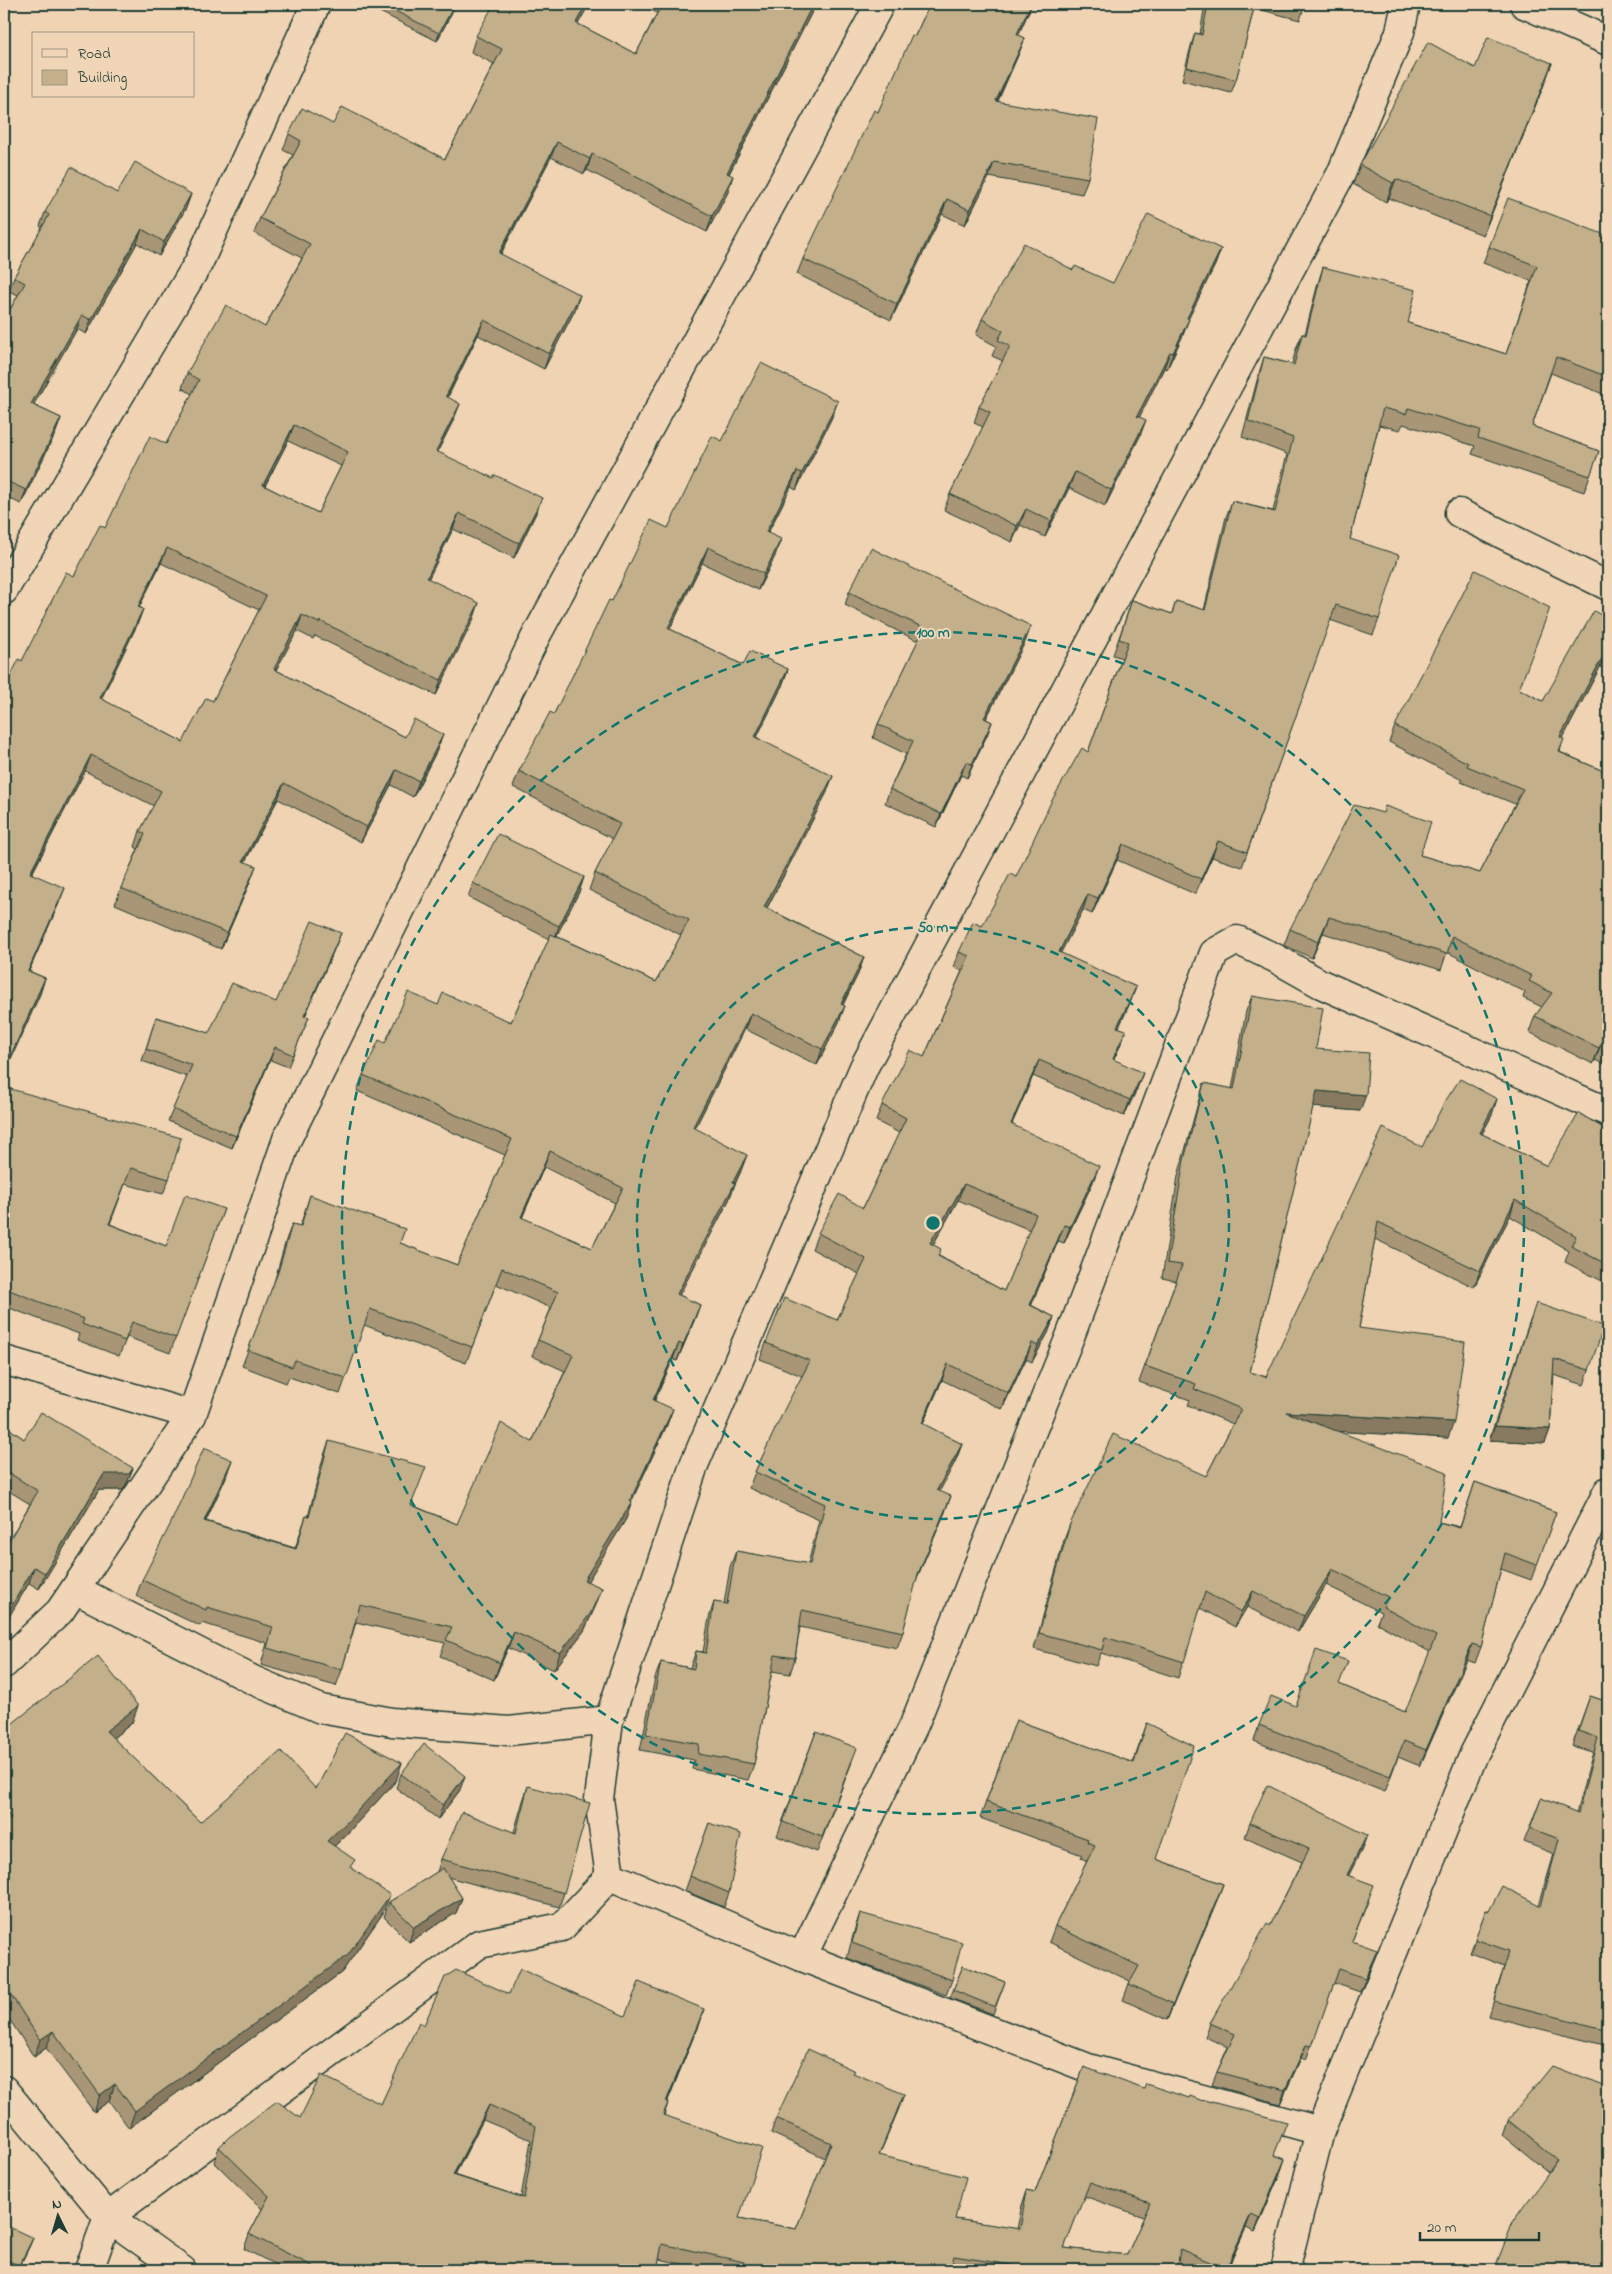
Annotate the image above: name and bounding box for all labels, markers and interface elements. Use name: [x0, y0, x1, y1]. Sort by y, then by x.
legend: [32, 32, 195, 98]
text: Road: [78, 43, 111, 65]
text: Building: [77, 67, 127, 90]
text: 100 m: [916, 622, 950, 644]
text: 50 m: [918, 917, 949, 939]
centre of rings: [924, 1214, 942, 1232]
north arrow: [32, 2192, 82, 2242]
text: N: [51, 2194, 63, 2215]
scale bar: [1420, 2209, 1538, 2241]
text: 20 m: [1427, 2217, 1457, 2239]

